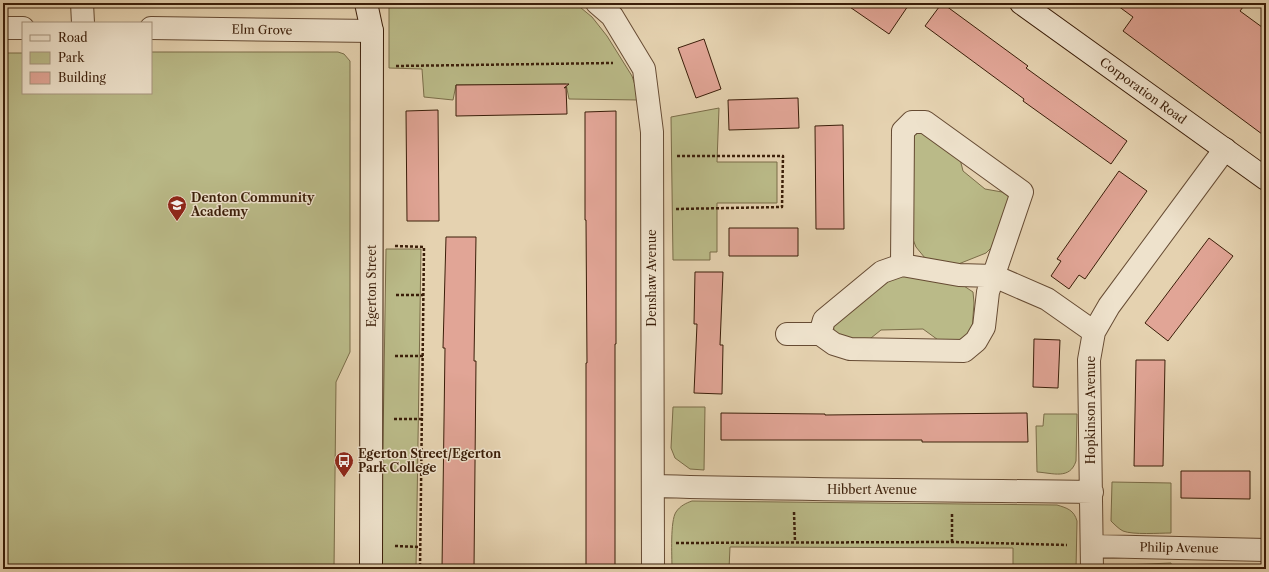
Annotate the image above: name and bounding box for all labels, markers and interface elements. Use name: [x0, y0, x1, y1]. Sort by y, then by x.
street label: Elm Grove: [232, 21, 293, 38]
legend: [22, 22, 152, 94]
text: Road: [58, 30, 88, 45]
text: Park: [58, 50, 85, 65]
street label: Corporation Road: [1097, 54, 1190, 127]
text: Building: [58, 70, 106, 85]
place label: Denton Community Academy: [190, 190, 315, 219]
school or university icon: Denton Community Academy: [166, 194, 188, 222]
street label: Denshaw Avenue: [644, 229, 659, 327]
street label: Egerton Street: [364, 244, 379, 327]
street label: Hopkinson Avenue: [1083, 356, 1098, 464]
place label: Egerton Street/Egerton Park College: [358, 446, 502, 475]
bus stop icon: Egerton Street/Egerton Park College: [333, 450, 355, 478]
street label: Hibbert Avenue: [827, 482, 917, 497]
street label: Philip Avenue: [1139, 539, 1219, 556]

